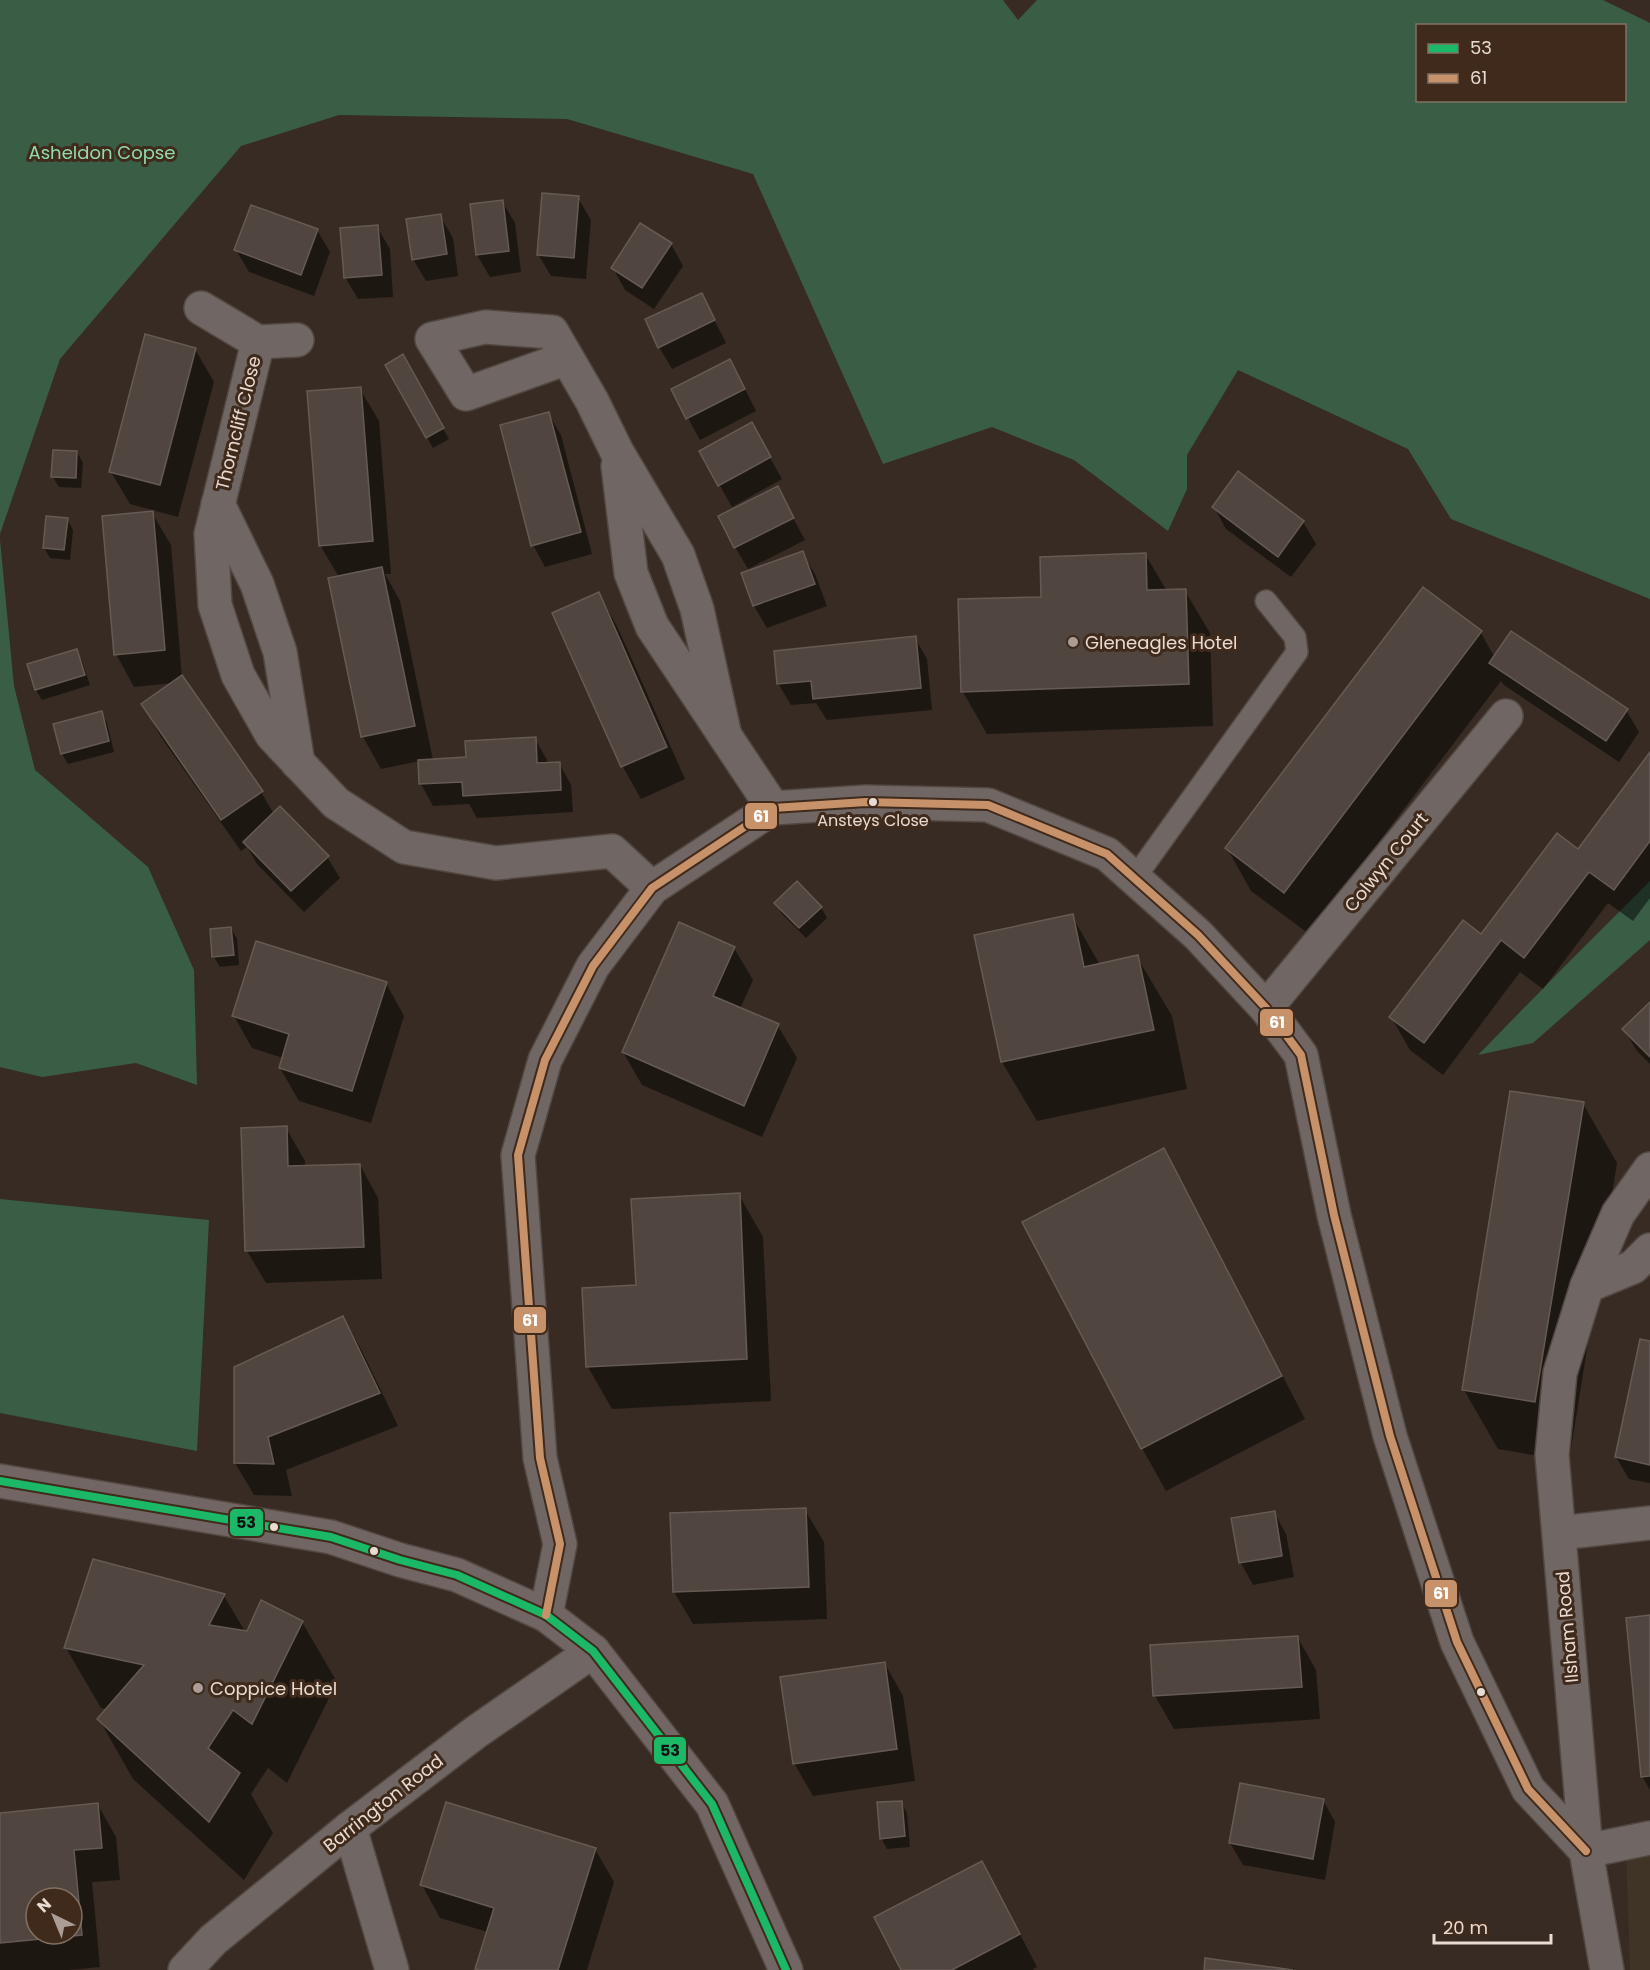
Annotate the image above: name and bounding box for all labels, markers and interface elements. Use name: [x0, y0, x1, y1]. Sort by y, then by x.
legend: [1416, 24, 1626, 102]
text: 53: [1470, 35, 1492, 60]
text: 61: [1470, 65, 1487, 90]
park label: Asheldon Copse: [29, 140, 175, 165]
street label: Thorncliff Close: [209, 353, 267, 493]
place label: Gleneagles Hotel: [1085, 630, 1238, 655]
marker: Gleneagles Hotel: [1066, 635, 1080, 649]
marker: Ansteys Close: [867, 796, 879, 808]
line badge: 61: [744, 802, 778, 830]
text: 61: [753, 805, 769, 828]
street label: Colwyn Court: [1338, 807, 1434, 917]
place label: Ansteys Close: [817, 809, 929, 832]
line badge: 61: [1259, 1008, 1294, 1037]
text: 61: [1269, 1011, 1285, 1034]
line badge: 61: [513, 1306, 547, 1334]
text: 61: [522, 1309, 538, 1332]
line badge: 53: [229, 1508, 264, 1537]
text: 53: [236, 1511, 256, 1534]
unlabelled marker: [268, 1521, 280, 1533]
unlabelled marker: [368, 1545, 380, 1557]
street label: Ilsham Road: [1550, 1570, 1584, 1684]
line badge: 61: [1424, 1579, 1458, 1608]
text: 61: [1433, 1582, 1449, 1605]
place label: Coppice Hotel: [210, 1676, 337, 1701]
marker: Coppice Hotel: [191, 1681, 205, 1695]
unlabelled marker: [1475, 1686, 1487, 1698]
line badge: 53: [653, 1736, 687, 1765]
text: 53: [660, 1739, 680, 1762]
street label: Barrington Road: [318, 1748, 448, 1858]
north arrow: [24, 1886, 84, 1946]
text: N: [32, 1893, 56, 1918]
scale bar: [1434, 1907, 1551, 1945]
text: 20 m: [1443, 1915, 1488, 1940]

